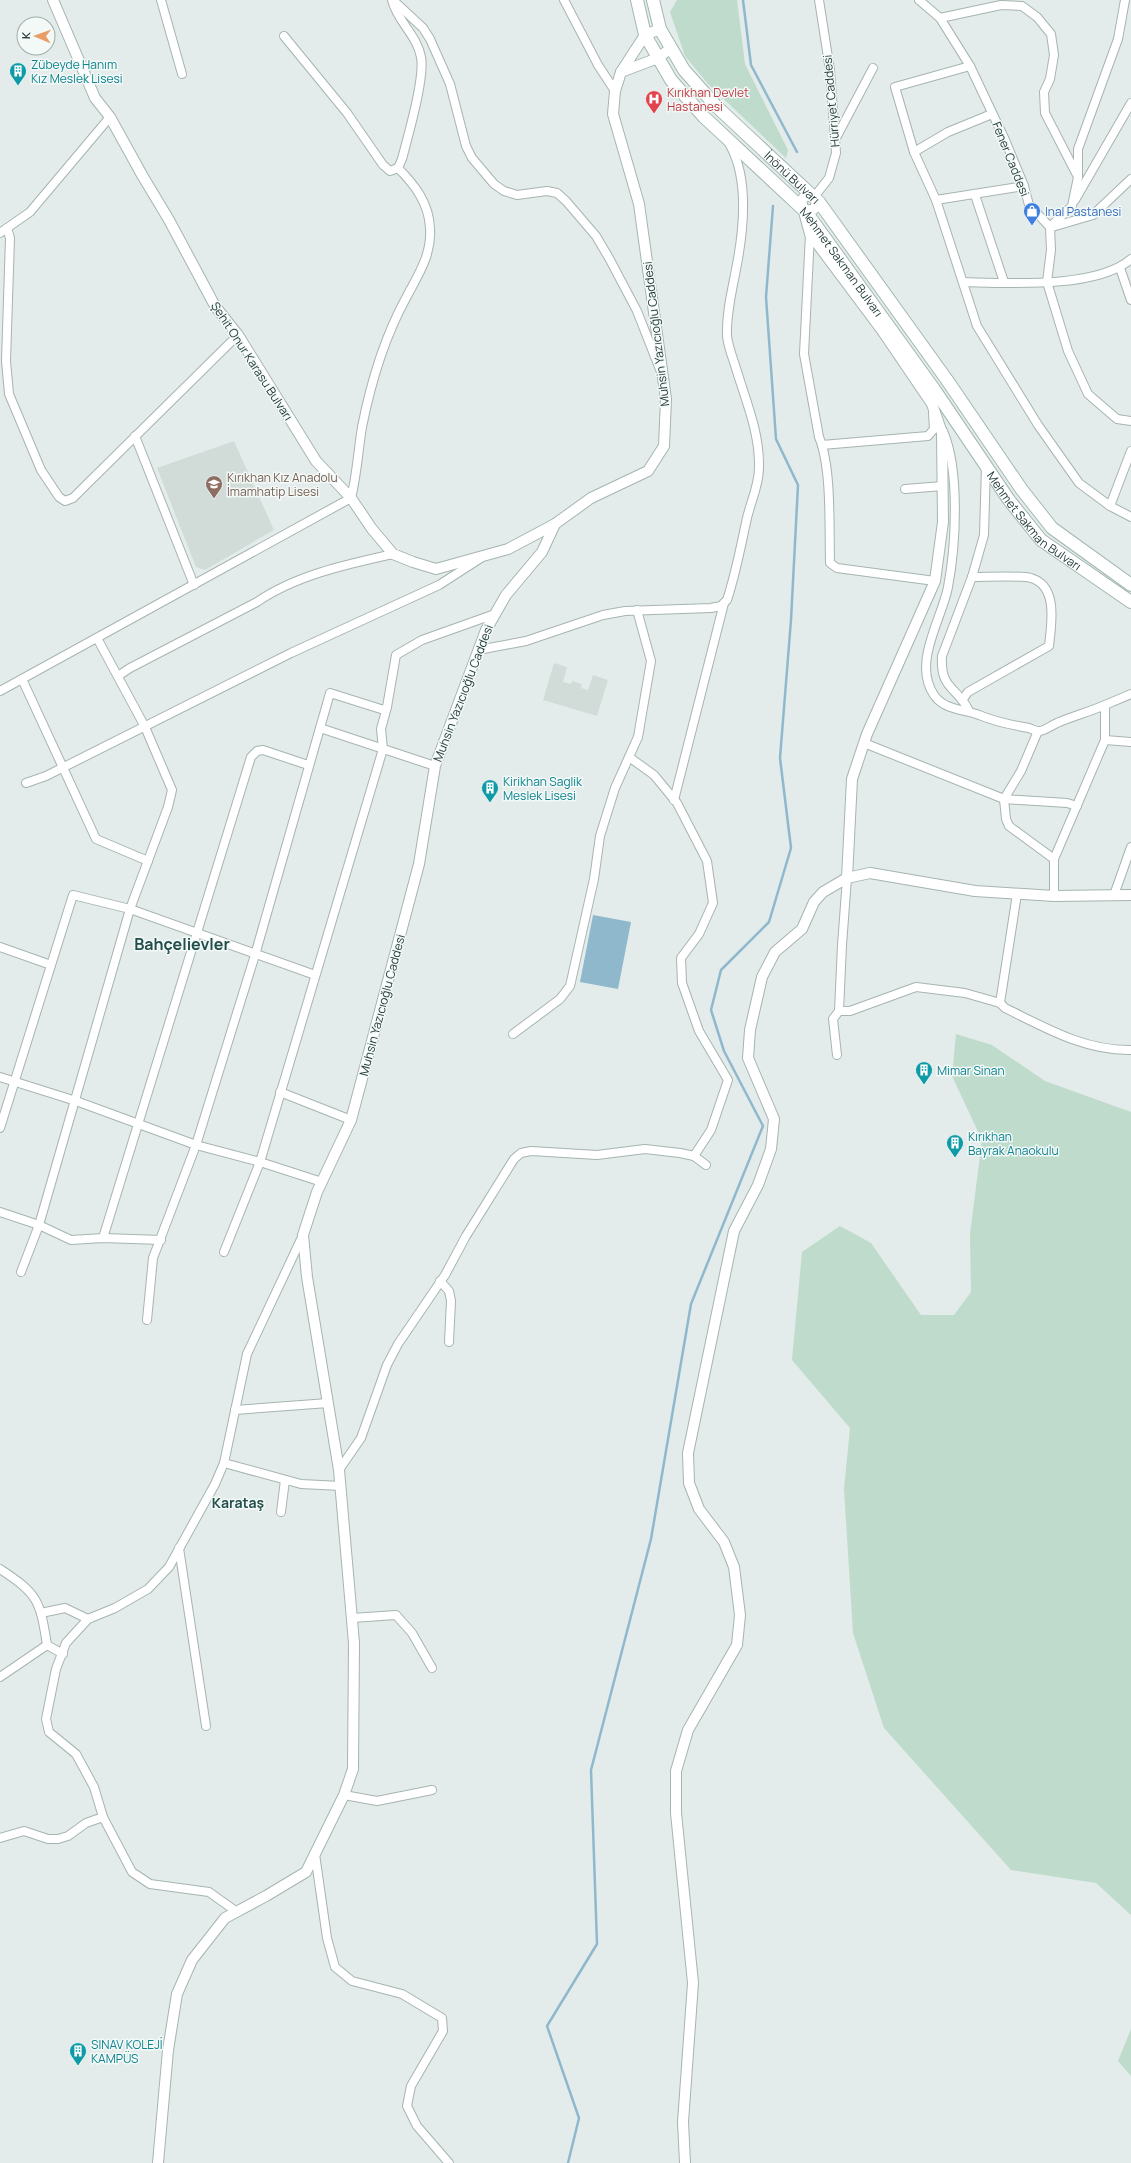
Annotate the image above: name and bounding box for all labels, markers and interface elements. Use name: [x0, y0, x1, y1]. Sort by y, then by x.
north arrow: [16, 16, 56, 56]
text: K: [18, 31, 33, 39]
street label: Hürriyet Caddesi: [818, 54, 844, 148]
place label: Zübeyde Hanım Kız Meslek Lisesi: [31, 56, 123, 87]
building icon: Zübeyde Hanım Kız Meslek Lisesi: [8, 61, 28, 86]
place label: Kırıkhan Devlet Hastanesi: [667, 84, 749, 115]
hospital icon: Kırıkhan Devlet Hastanesi: [644, 89, 664, 114]
street label: Fener Caddesi: [988, 119, 1034, 199]
street label: İnönü Bulvarı: [761, 147, 824, 208]
shop icon: Inal Pastanesi: [1022, 201, 1042, 226]
street label: Mehmet Sakman Bulvarı: [797, 203, 887, 320]
place label: Inal Pastanesi: [1045, 203, 1121, 220]
street label: Muhsin Yazıcıoğlu Caddesi: [639, 261, 673, 407]
street label: Şehit Onur Karasu Bulvarı: [207, 298, 297, 424]
street label: Mehmet Sakman Bulvarı: [983, 468, 1085, 574]
place label: Kırıkhan Kız Anadolu İmamhatip Lisesi: [227, 469, 338, 500]
school or university icon: Kırıkhan Kız Anadolu İmamhatip Lisesi: [204, 474, 224, 499]
street label: Muhsin Yazıcıoğlu Caddesi: [429, 622, 497, 764]
place label: Kirikhan Saglik Meslek Lisesi: [503, 773, 583, 804]
building icon: Kirikhan Saglik Meslek Lisesi: [480, 778, 500, 803]
street label: Muhsin Yazıcıoğlu Caddesi: [355, 932, 409, 1078]
district label: Bahçelievler: [134, 933, 230, 955]
building icon: Mimar Sinan: [914, 1060, 934, 1085]
place label: Mimar Sinan: [937, 1062, 1005, 1079]
place label: Kırıkhan Bayrak Anaokulu: [968, 1128, 1059, 1159]
building icon: Kırıkhan Bayrak Anaokulu: [945, 1133, 965, 1158]
district label: Karataş: [212, 1493, 265, 1512]
place label: SINAV KOLEJİ KAMPÜS: [91, 2036, 163, 2067]
building icon: SINAV KOLEJİ KAMPÜS: [68, 2041, 88, 2066]

